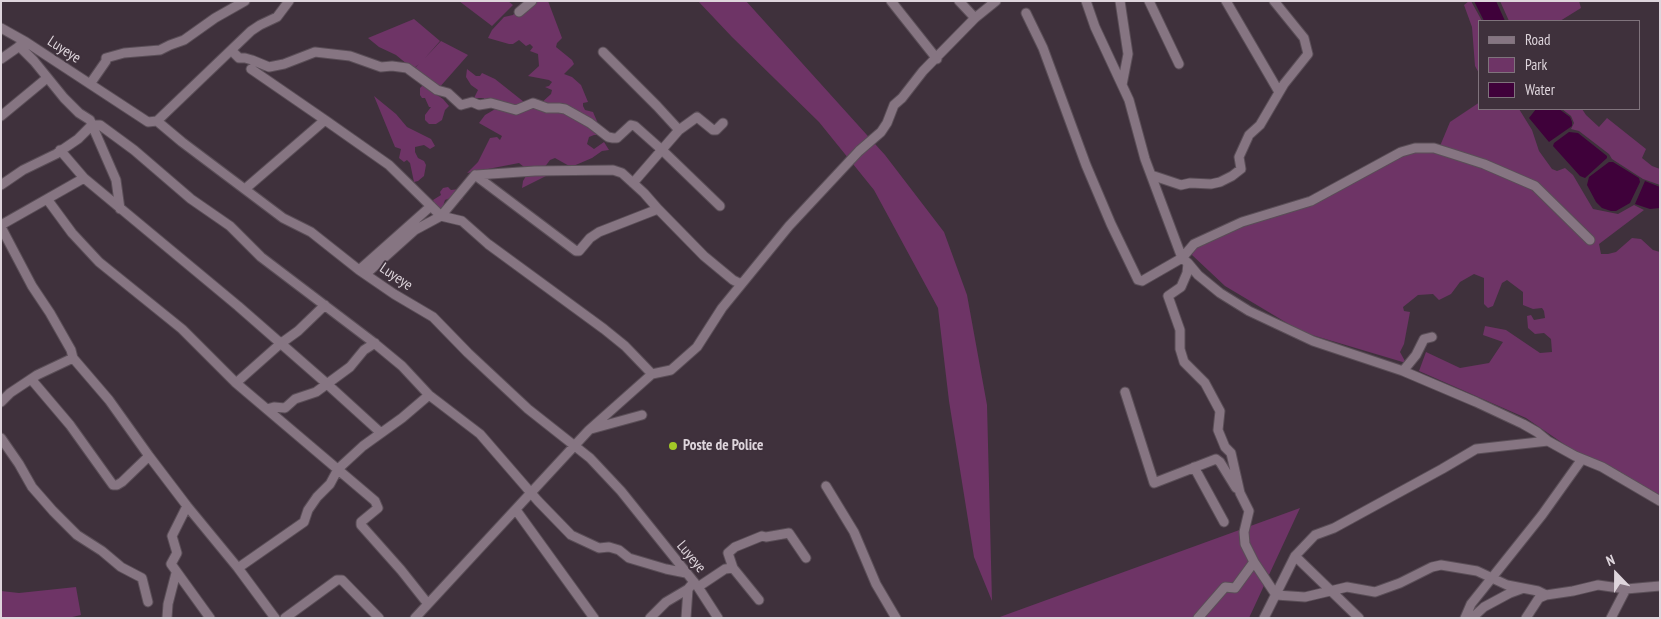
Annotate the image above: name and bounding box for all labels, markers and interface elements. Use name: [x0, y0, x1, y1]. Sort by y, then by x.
legend: [1478, 20, 1641, 110]
text: Road: [1525, 30, 1551, 49]
street label: Luyeye: [44, 33, 84, 67]
text: Park: [1525, 55, 1547, 74]
text: Water: [1525, 80, 1555, 99]
street label: Luyeye: [376, 259, 416, 295]
place label: Poste de Police: [683, 437, 764, 455]
marker: Poste de Police: [667, 440, 679, 452]
street label: Luyeye: [673, 537, 709, 577]
north arrow: [1591, 549, 1641, 599]
text: N: [1604, 550, 1617, 570]

